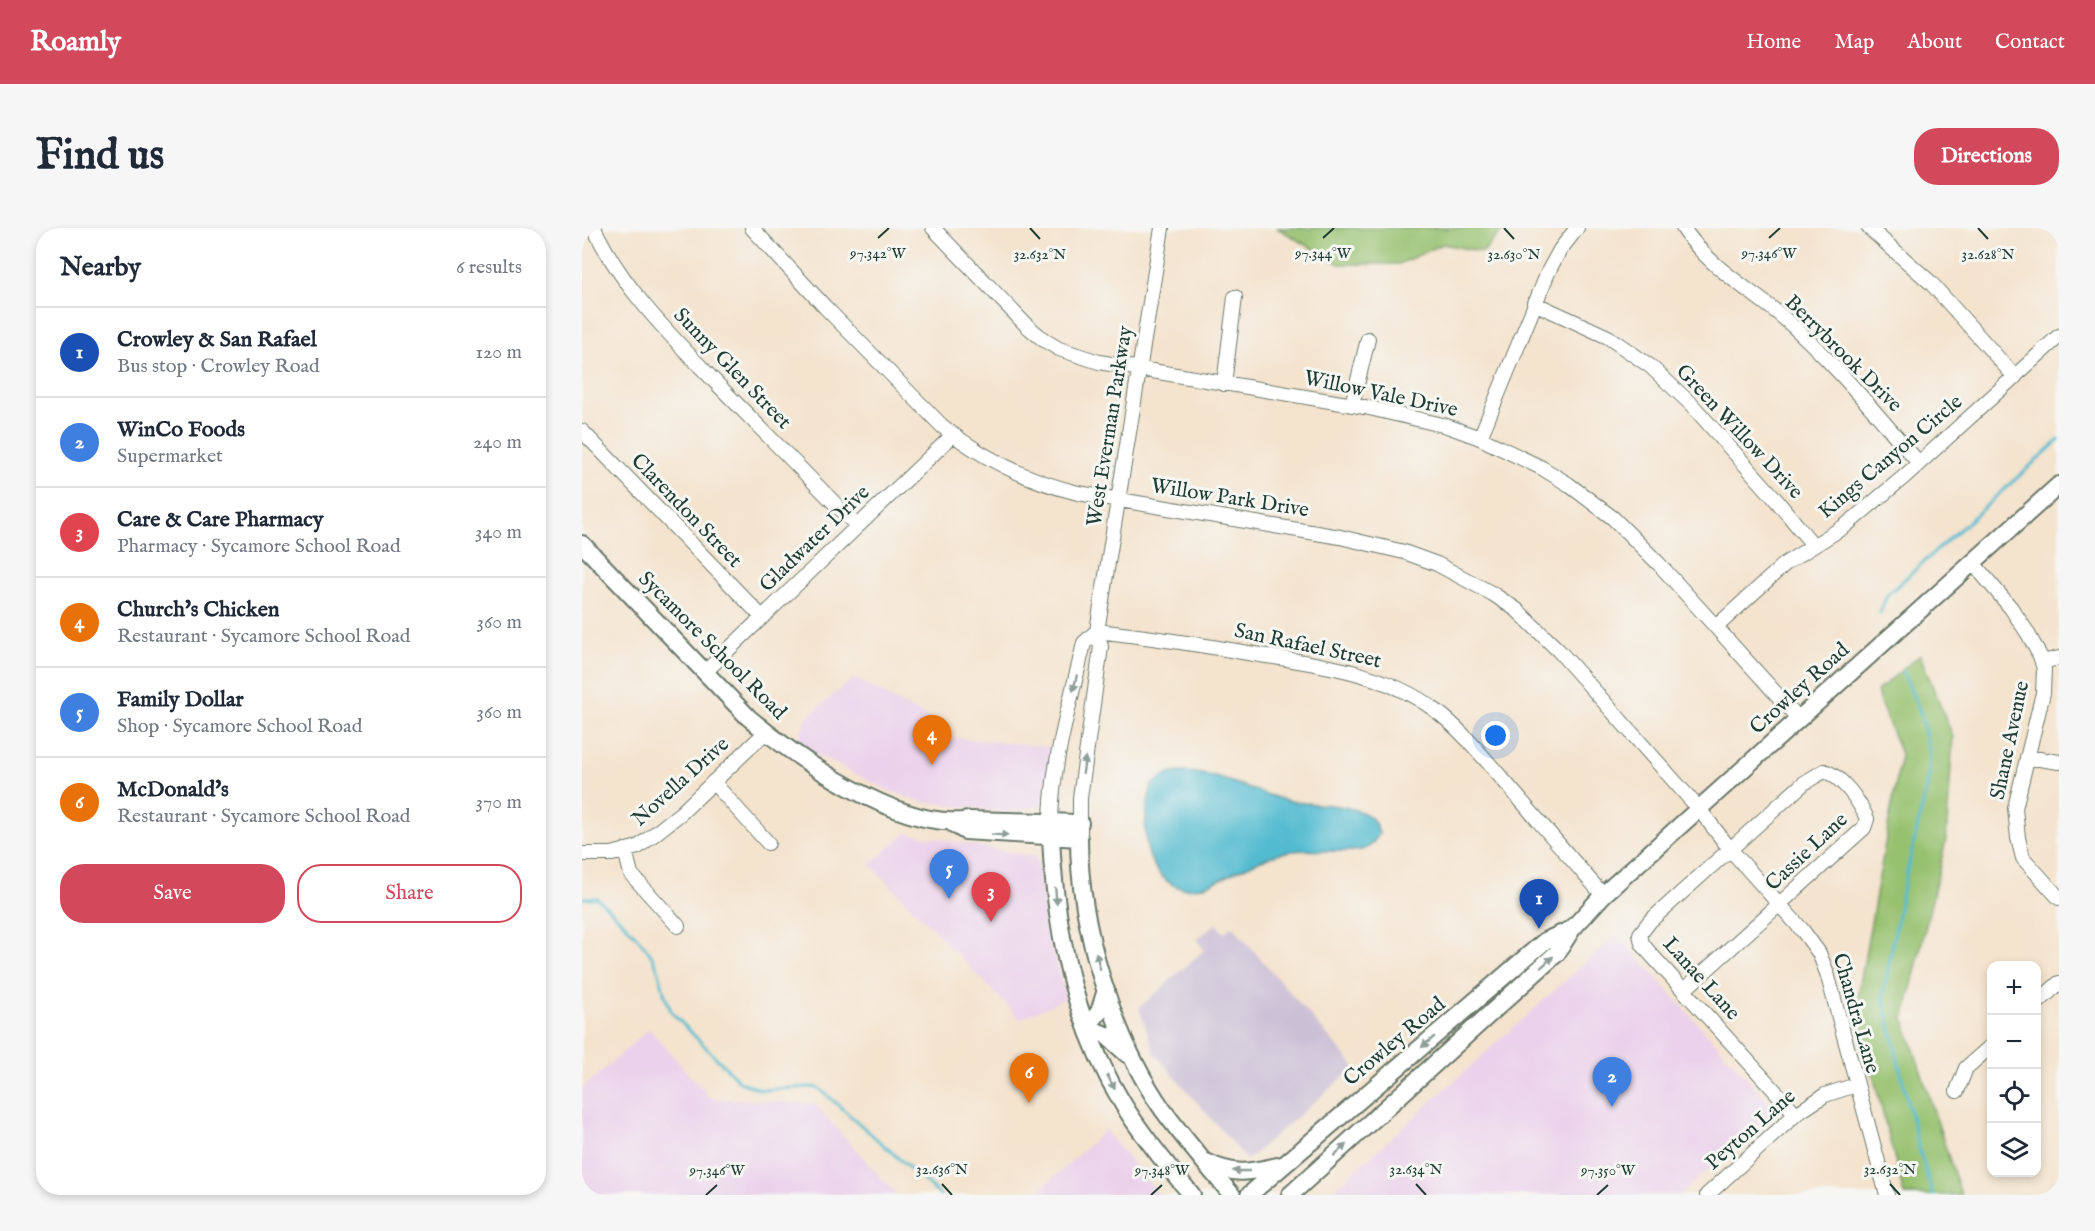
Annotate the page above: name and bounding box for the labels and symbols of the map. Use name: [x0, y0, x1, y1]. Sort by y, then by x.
text: 97.342°W: [849, 244, 907, 263]
text: 97.344°W: [1294, 244, 1352, 263]
text: 97.346°W: [1740, 244, 1797, 263]
text: 32.632°N: [1014, 245, 1066, 264]
text: 32.630°N: [1488, 245, 1540, 264]
text: 32.628°N: [1962, 245, 2014, 264]
street label: Berrybrook Drive: [1778, 290, 1908, 419]
street label: Sunny Glen Street: [667, 303, 797, 436]
street label: West Everman Parkway: [1081, 323, 1140, 528]
street label: Green Willow Drive: [1669, 359, 1809, 505]
street label: Willow Vale Drive: [1301, 365, 1461, 424]
street label: Kings Canyon Circle: [1813, 389, 1969, 525]
street label: Clarendon Street: [625, 448, 747, 574]
street label: Willow Park Drive: [1149, 473, 1311, 524]
street label: Gladwater Drive: [754, 479, 876, 599]
street label: Sycamore School Road: [632, 566, 792, 727]
street label: San Rafael Street: [1232, 618, 1384, 675]
street label: Crowley Road: [1744, 637, 1856, 741]
one-way arrow: [1069, 674, 1079, 693]
street label: Shane Avenue: [1985, 678, 2036, 802]
pin: 4: [912, 716, 952, 765]
your location: [1481, 721, 1510, 750]
street label: Novella Drive: [627, 731, 735, 833]
one-way arrow: [1080, 756, 1089, 775]
street label: Cassie Lane: [1760, 807, 1854, 897]
one-way arrow: [991, 830, 1010, 839]
pin: 5: [930, 850, 968, 899]
pin: 3: [972, 872, 1010, 922]
pin: 1: [1520, 880, 1558, 929]
one-way arrow: [1051, 886, 1061, 905]
street label: Lanae Lane: [1656, 932, 1746, 1027]
street label: Chandra Lane: [1826, 950, 1886, 1077]
one-way arrow: [1093, 952, 1102, 970]
one-way arrow: [1539, 955, 1554, 969]
street label: Crowley Road: [1338, 991, 1452, 1093]
one-way arrow: [1421, 1035, 1436, 1048]
pin: 6: [1010, 1054, 1048, 1103]
pin: 2: [1592, 1058, 1632, 1107]
one-way arrow: [1106, 1073, 1116, 1090]
street label: Peyton Lane: [1700, 1083, 1802, 1177]
one-way arrow: [1333, 1143, 1347, 1157]
text: 32.636°N: [916, 1160, 968, 1179]
text: 32.634°N: [1390, 1160, 1442, 1179]
text: 32.632°N: [1864, 1160, 1916, 1179]
text: 97.346°W: [688, 1161, 745, 1180]
text: 97.348°W: [1134, 1161, 1190, 1180]
text: 97.350°W: [1580, 1161, 1636, 1180]
one-way arrow: [1232, 1167, 1251, 1176]

